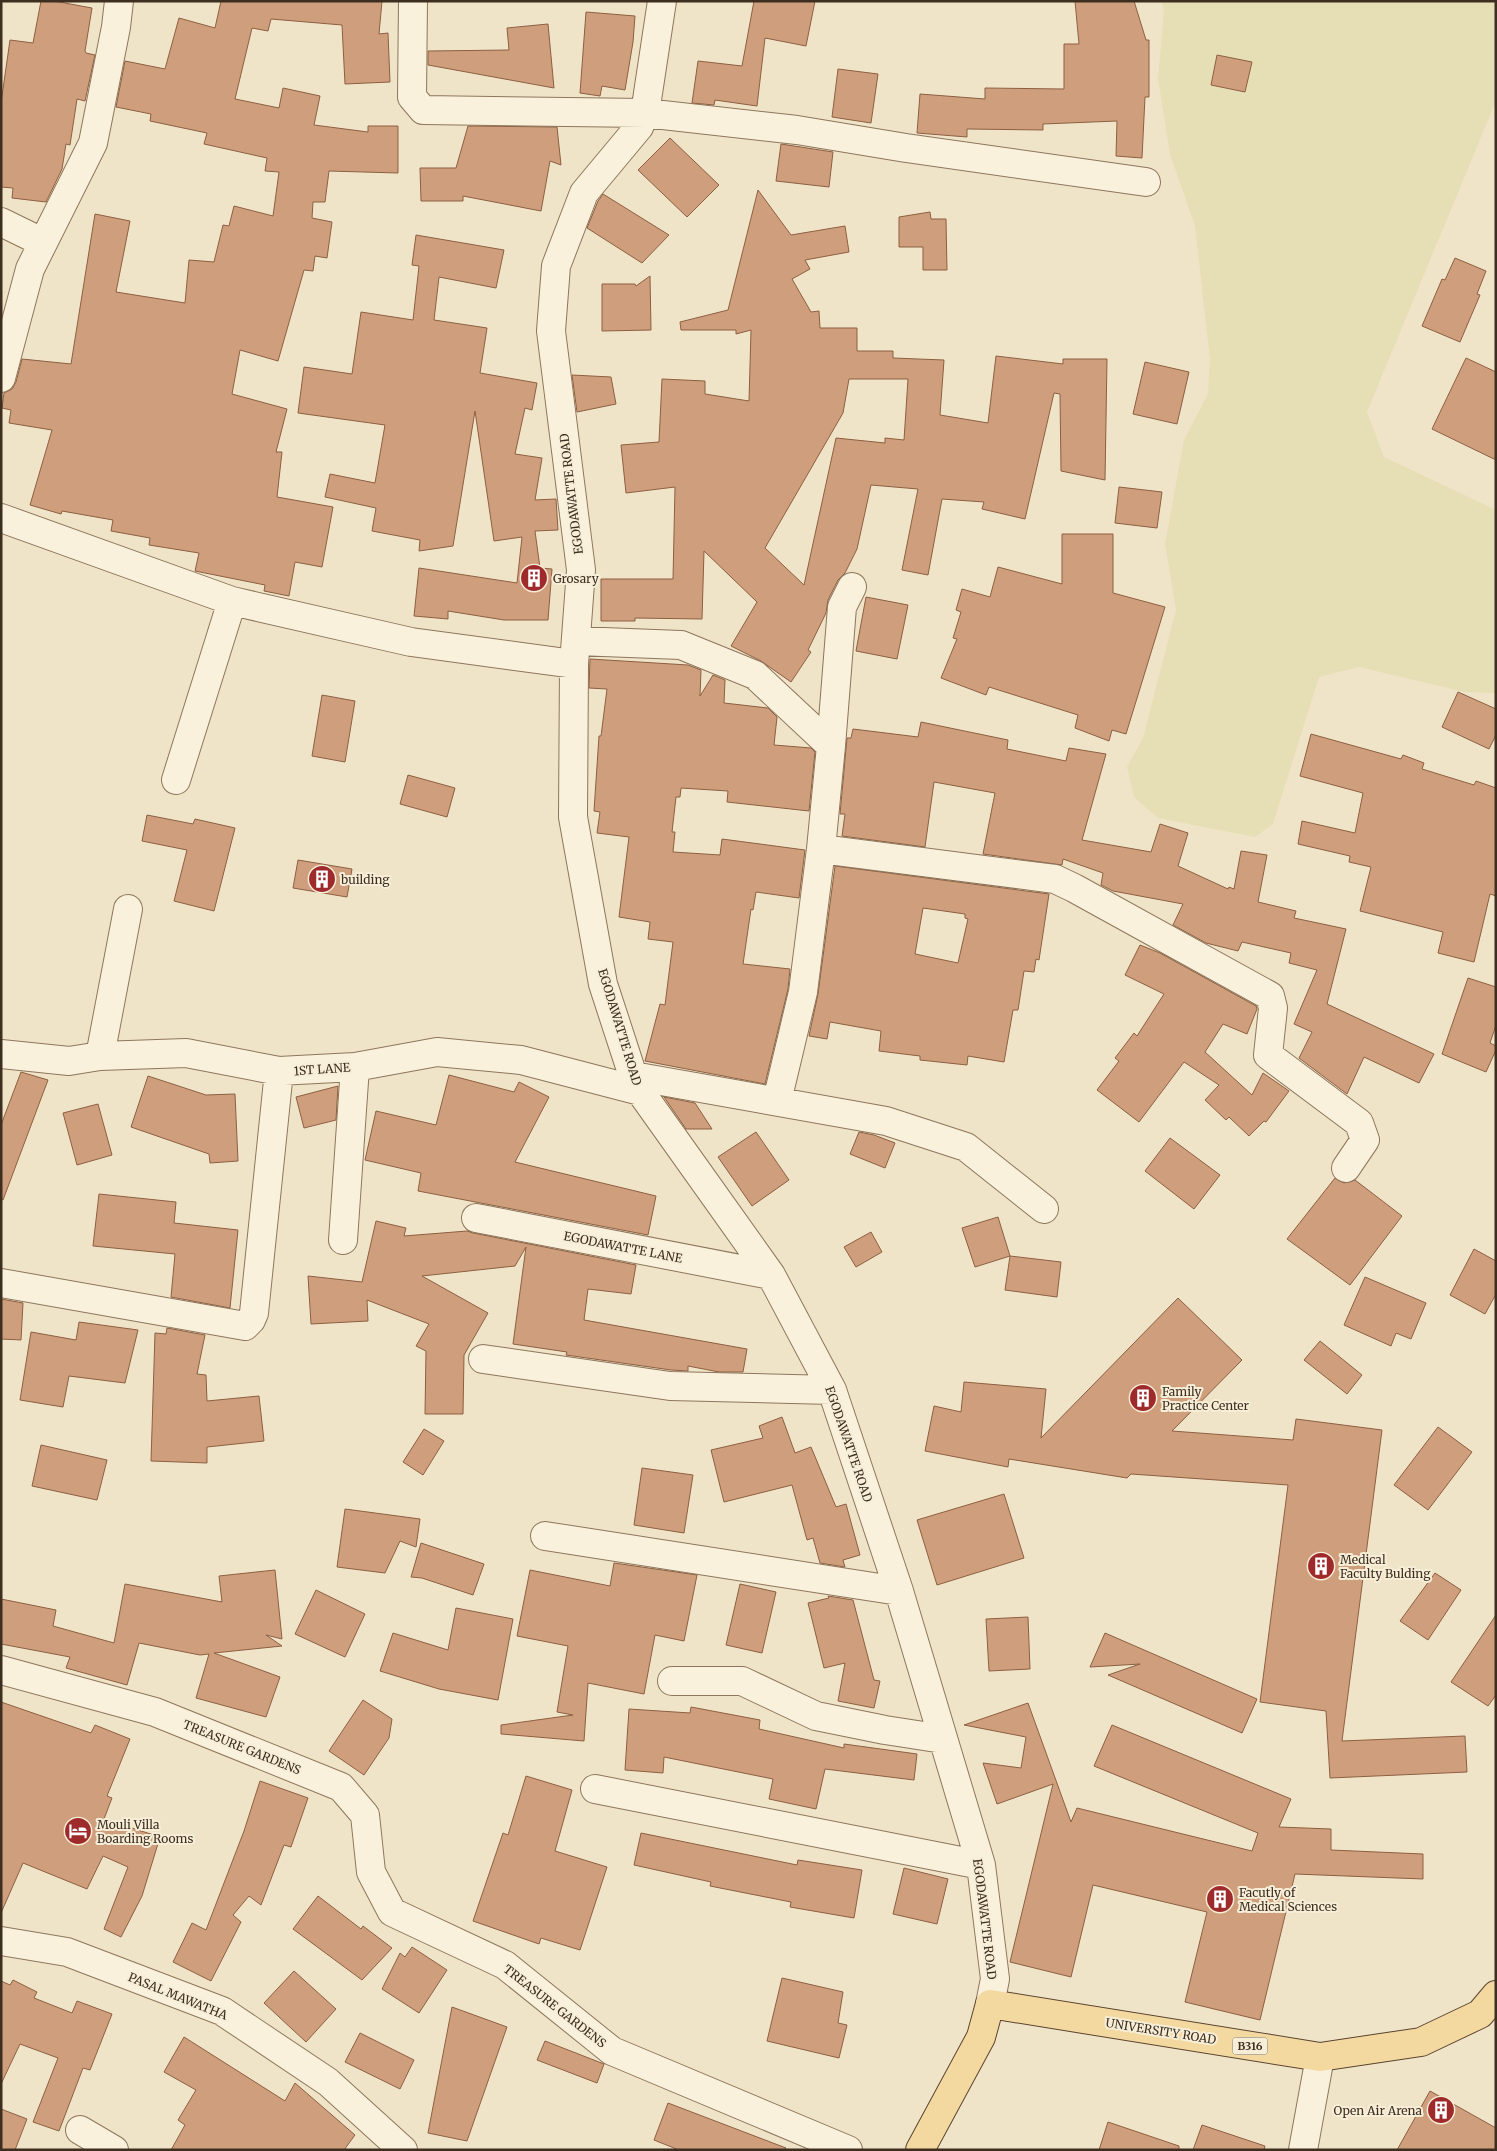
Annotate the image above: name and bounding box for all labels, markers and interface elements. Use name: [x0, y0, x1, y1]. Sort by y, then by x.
street label: EGODAWATTE ROAD: [556, 433, 586, 555]
building icon: Grosary: [519, 563, 549, 593]
place label: Grosary: [553, 571, 599, 586]
building icon: building: [307, 864, 337, 894]
place label: building: [340, 872, 390, 887]
street label: EGODAWATTE ROAD: [595, 967, 645, 1087]
street label: 1ST LANE: [293, 1060, 351, 1078]
street label: EGODAWATTE LANE: [562, 1228, 684, 1266]
building icon: Family Practice Center: [1128, 1383, 1158, 1413]
street label: EGODAWATTE ROAD: [822, 1384, 876, 1504]
place label: Family Practice Center: [1162, 1384, 1250, 1413]
building icon: Medical Faculty Bulding: [1306, 1551, 1336, 1581]
place label: Medical Faculty Bulding: [1340, 1552, 1431, 1581]
street label: TREASURE GARDENS: [181, 1716, 303, 1778]
hotel icon: Mouli Villa Boarding Rooms: [63, 1816, 93, 1846]
place label: Mouli Villa Boarding Rooms: [97, 1817, 194, 1846]
street label: EGODAWATTE ROAD: [970, 1858, 1000, 1980]
building icon: Facutly of Medical Sciences: [1205, 1884, 1235, 1914]
place label: Facutly of Medical Sciences: [1239, 1885, 1337, 1914]
street label: TREASURE GARDENS: [501, 1961, 609, 2051]
street label: PASAL MAWATHA: [126, 1969, 230, 2023]
street label: UNIVERSITY ROAD: [1105, 2015, 1217, 2047]
road number: B316: [1232, 2038, 1268, 2054]
building icon: Open Air Arena: [1426, 2095, 1456, 2125]
place label: Open Air Arena: [1334, 2103, 1423, 2118]

